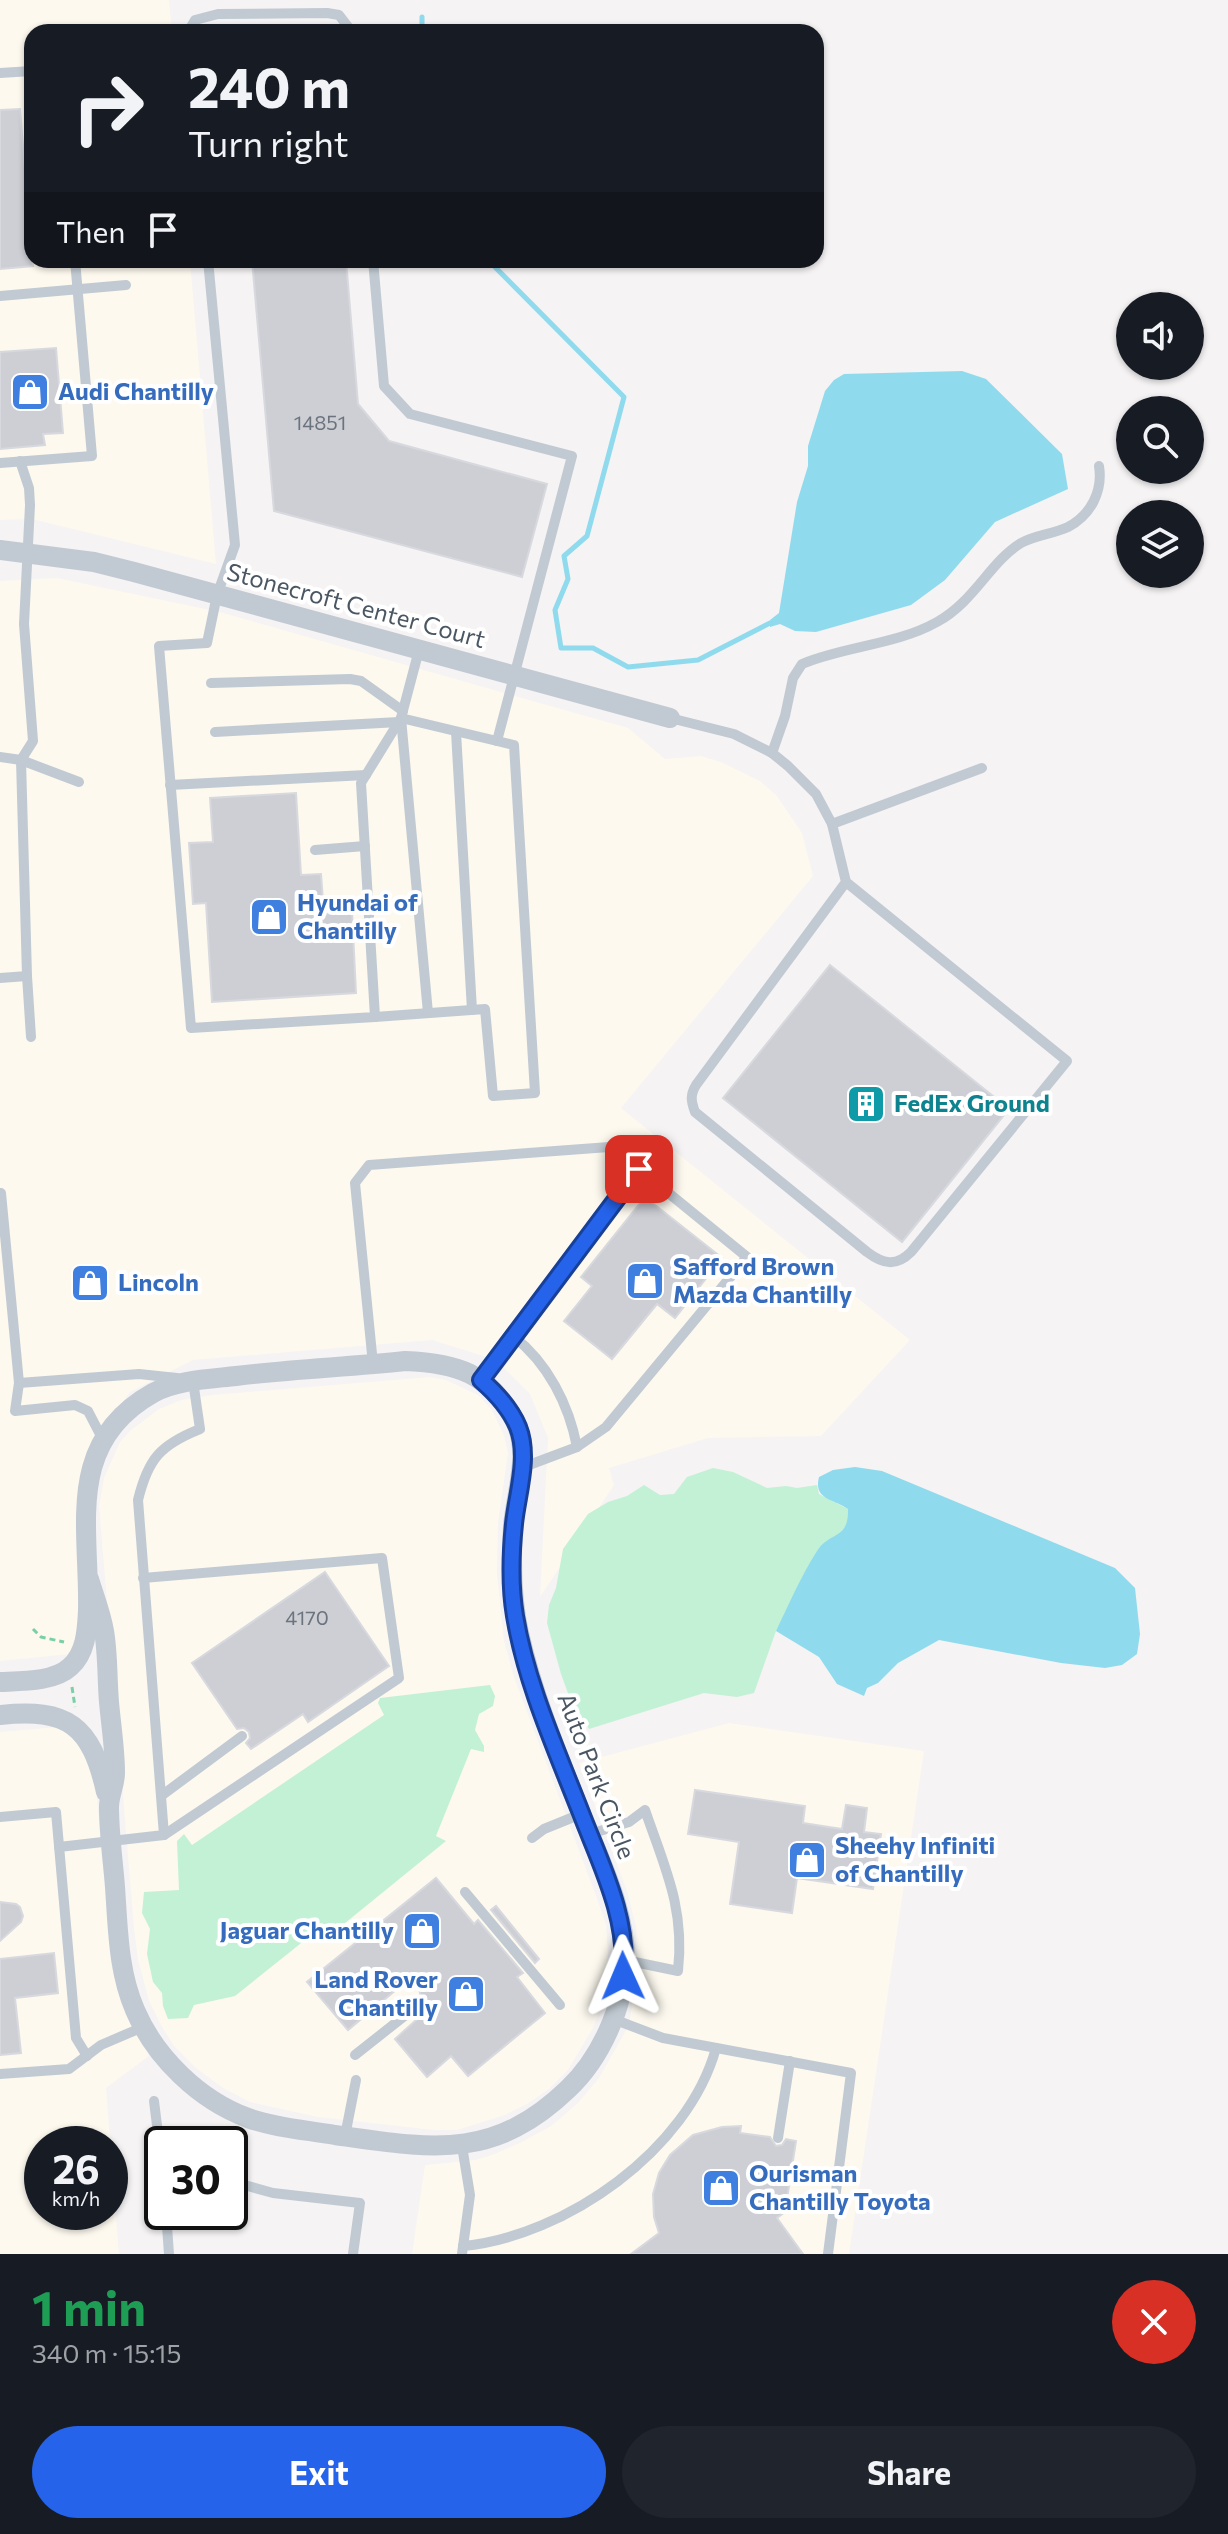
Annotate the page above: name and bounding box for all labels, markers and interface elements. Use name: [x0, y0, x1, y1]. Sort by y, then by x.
text: 240 m: [188, 51, 350, 120]
icon: right: [56, 56, 160, 160]
text: Turn right: [188, 120, 349, 164]
icon: arrive: [141, 208, 185, 252]
text: Then: [56, 212, 125, 249]
map controls: [1116, 292, 1204, 588]
button: sound: [1116, 292, 1204, 380]
shop icon: Audi Chantilly: [9, 371, 51, 413]
place label: Audi Chantilly: [58, 376, 214, 405]
button: search: [1116, 396, 1204, 484]
house number: 14851: [294, 410, 346, 434]
button: layers: [1116, 500, 1204, 588]
street label: Stonecroft Center Court: [224, 556, 489, 653]
place label: Hyundai of Chantilly: [297, 887, 418, 944]
shop icon: Hyundai of Chantilly: [248, 896, 290, 938]
building icon: FedEx Ground: [845, 1083, 887, 1125]
place label: FedEx Ground: [894, 1088, 1050, 1117]
pin: [605, 1135, 673, 1203]
icon: arrive: [617, 1147, 661, 1191]
place label: Safford Brown Mazda Chantilly: [673, 1251, 852, 1308]
shop icon: Safford Brown Mazda Chantilly: [624, 1260, 666, 1302]
shop icon: Lincoln: [69, 1262, 111, 1304]
place label: Lincoln: [118, 1267, 199, 1296]
house number: 4170: [285, 1605, 329, 1629]
street label: Auto Park Circle: [552, 1688, 642, 1863]
place label: Sheehy Infiniti of Chantilly: [835, 1830, 995, 1887]
shop icon: Sheehy Infiniti of Chantilly: [786, 1839, 828, 1881]
shop icon: Jaguar Chantilly: [401, 1910, 443, 1952]
place label: Jaguar Chantilly: [220, 1915, 394, 1944]
position arrow: [581, 1934, 665, 2018]
place label: Land Rover Chantilly: [314, 1964, 438, 2021]
shop icon: Land Rover Chantilly: [445, 1973, 487, 2015]
speed limit sign: 30: [144, 2126, 248, 2230]
text: 26: [52, 2143, 100, 2192]
place label: Ourisman Chantilly Toyota: [749, 2158, 931, 2215]
shop icon: Ourisman Chantilly Toyota: [700, 2167, 742, 2209]
text: km/h: [52, 2186, 100, 2210]
text: 1 min: [32, 2277, 146, 2336]
button: close: [1112, 2280, 1196, 2364]
text: 340 m · 15:15: [32, 2337, 181, 2368]
button: Exit: [32, 2426, 606, 2518]
button: Share: [622, 2426, 1196, 2518]

